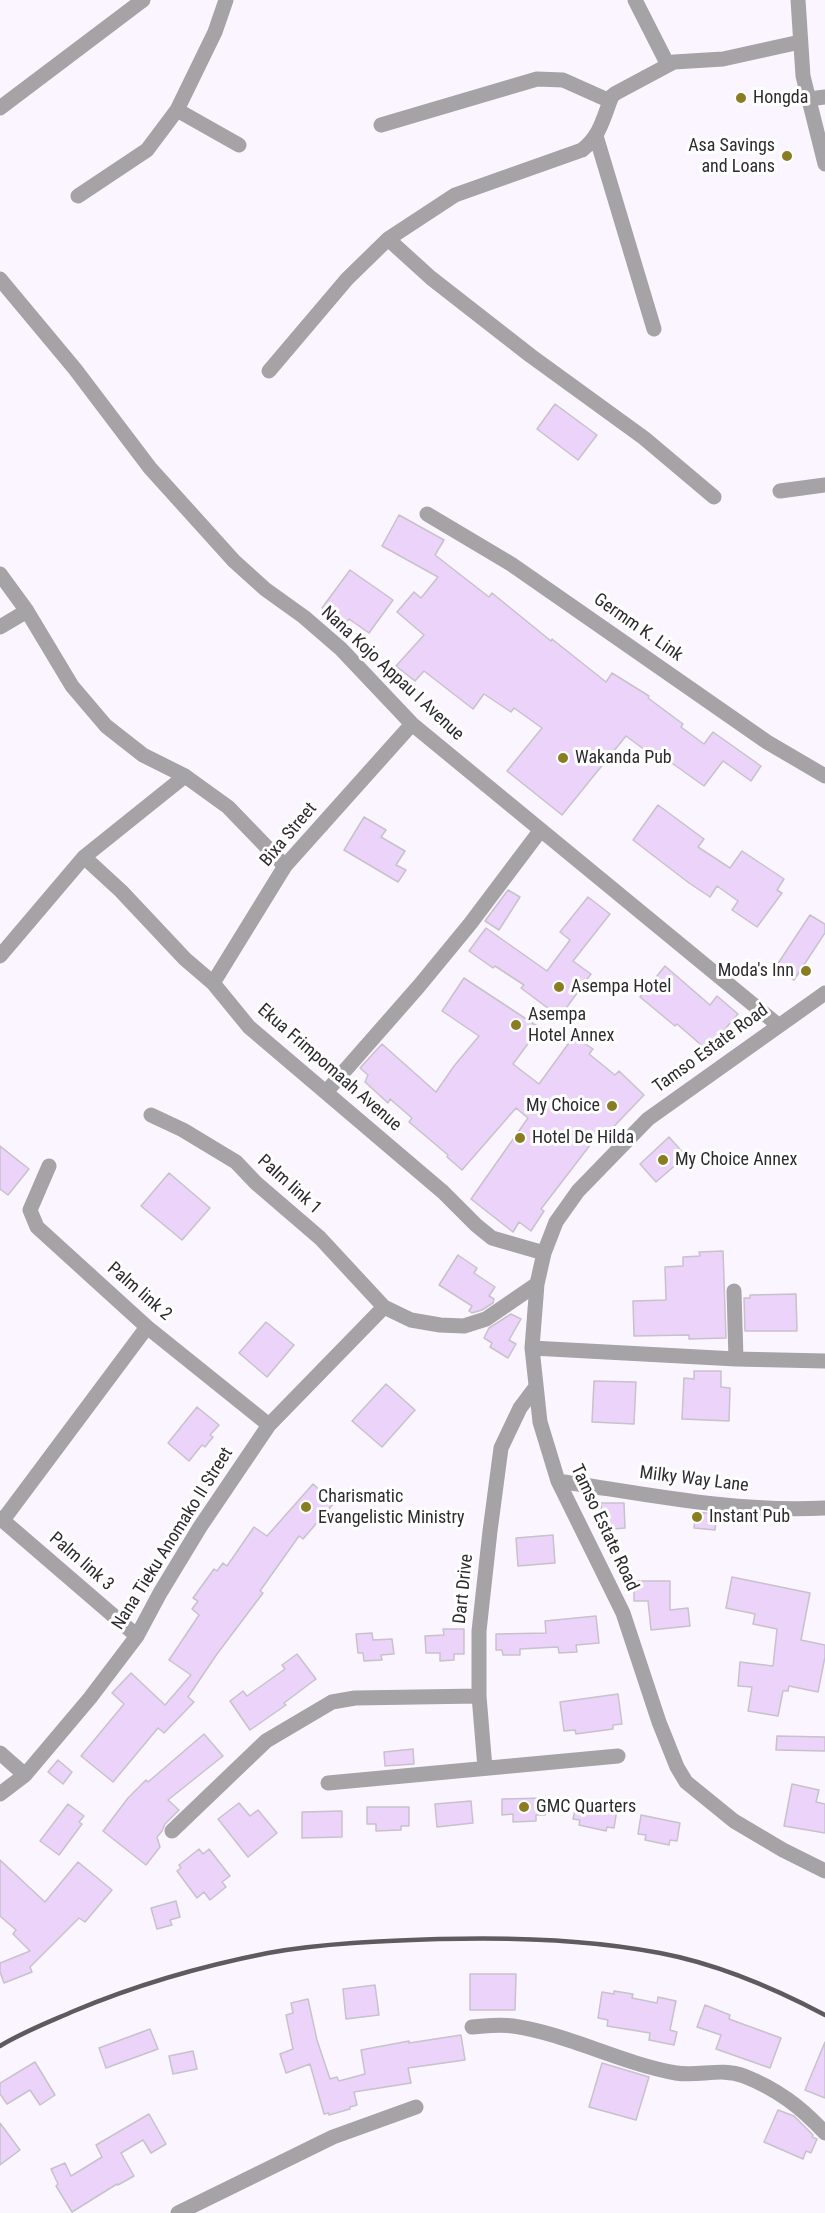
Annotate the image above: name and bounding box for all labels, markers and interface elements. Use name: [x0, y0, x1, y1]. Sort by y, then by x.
place label: Hongda: [753, 87, 808, 109]
marker: Hongda: [734, 91, 748, 105]
place label: Asa Savings and Loans: [688, 135, 775, 178]
marker: Asa Savings and Loans: [780, 149, 794, 163]
street label: Germm K. Link: [589, 589, 687, 667]
street label: Nana Kojo Appau I Avenue: [316, 602, 468, 746]
place label: Wakanda Pub: [575, 747, 672, 769]
marker: Wakanda Pub: [556, 751, 570, 765]
street label: Bixa Street: [256, 799, 322, 871]
place label: Moda's Inn: [718, 960, 794, 982]
marker: Moda's Inn: [799, 964, 813, 978]
place label: Asempa Hotel: [571, 976, 671, 998]
marker: Asempa Hotel: [552, 980, 566, 994]
street label: Ekua Frimpomaah Avenue: [253, 1000, 405, 1136]
street label: Tamso Estate Road: [649, 1000, 773, 1098]
place label: Asempa Hotel Annex: [528, 1004, 614, 1046]
marker: Asempa Hotel Annex: [509, 1018, 523, 1032]
place label: My Choice: [526, 1095, 600, 1117]
marker: My Choice: [605, 1099, 619, 1113]
place label: Hotel De Hilda: [532, 1127, 634, 1149]
marker: Hotel De Hilda: [513, 1131, 527, 1145]
place label: My Choice Annex: [675, 1149, 797, 1171]
street label: Palm link 1: [253, 1151, 325, 1219]
marker: My Choice Annex: [656, 1153, 670, 1167]
street label: Palm link 2: [102, 1258, 176, 1326]
street label: Nana Tieku Anomako II Street: [108, 1444, 238, 1634]
street label: Tamso Estate Road: [565, 1461, 643, 1595]
street label: Milky Way Lane: [638, 1463, 750, 1497]
place label: Charismatic Evangelistic Ministry: [318, 1486, 465, 1528]
marker: Charismatic Evangelistic Ministry: [299, 1500, 313, 1514]
place label: Instant Pub: [709, 1506, 790, 1528]
marker: Instant Pub: [690, 1510, 704, 1524]
street label: Palm link 3: [44, 1528, 118, 1596]
street label: Dart Drive: [450, 1553, 478, 1625]
place label: GMC Quarters: [536, 1796, 636, 1818]
marker: GMC Quarters: [517, 1800, 531, 1814]

